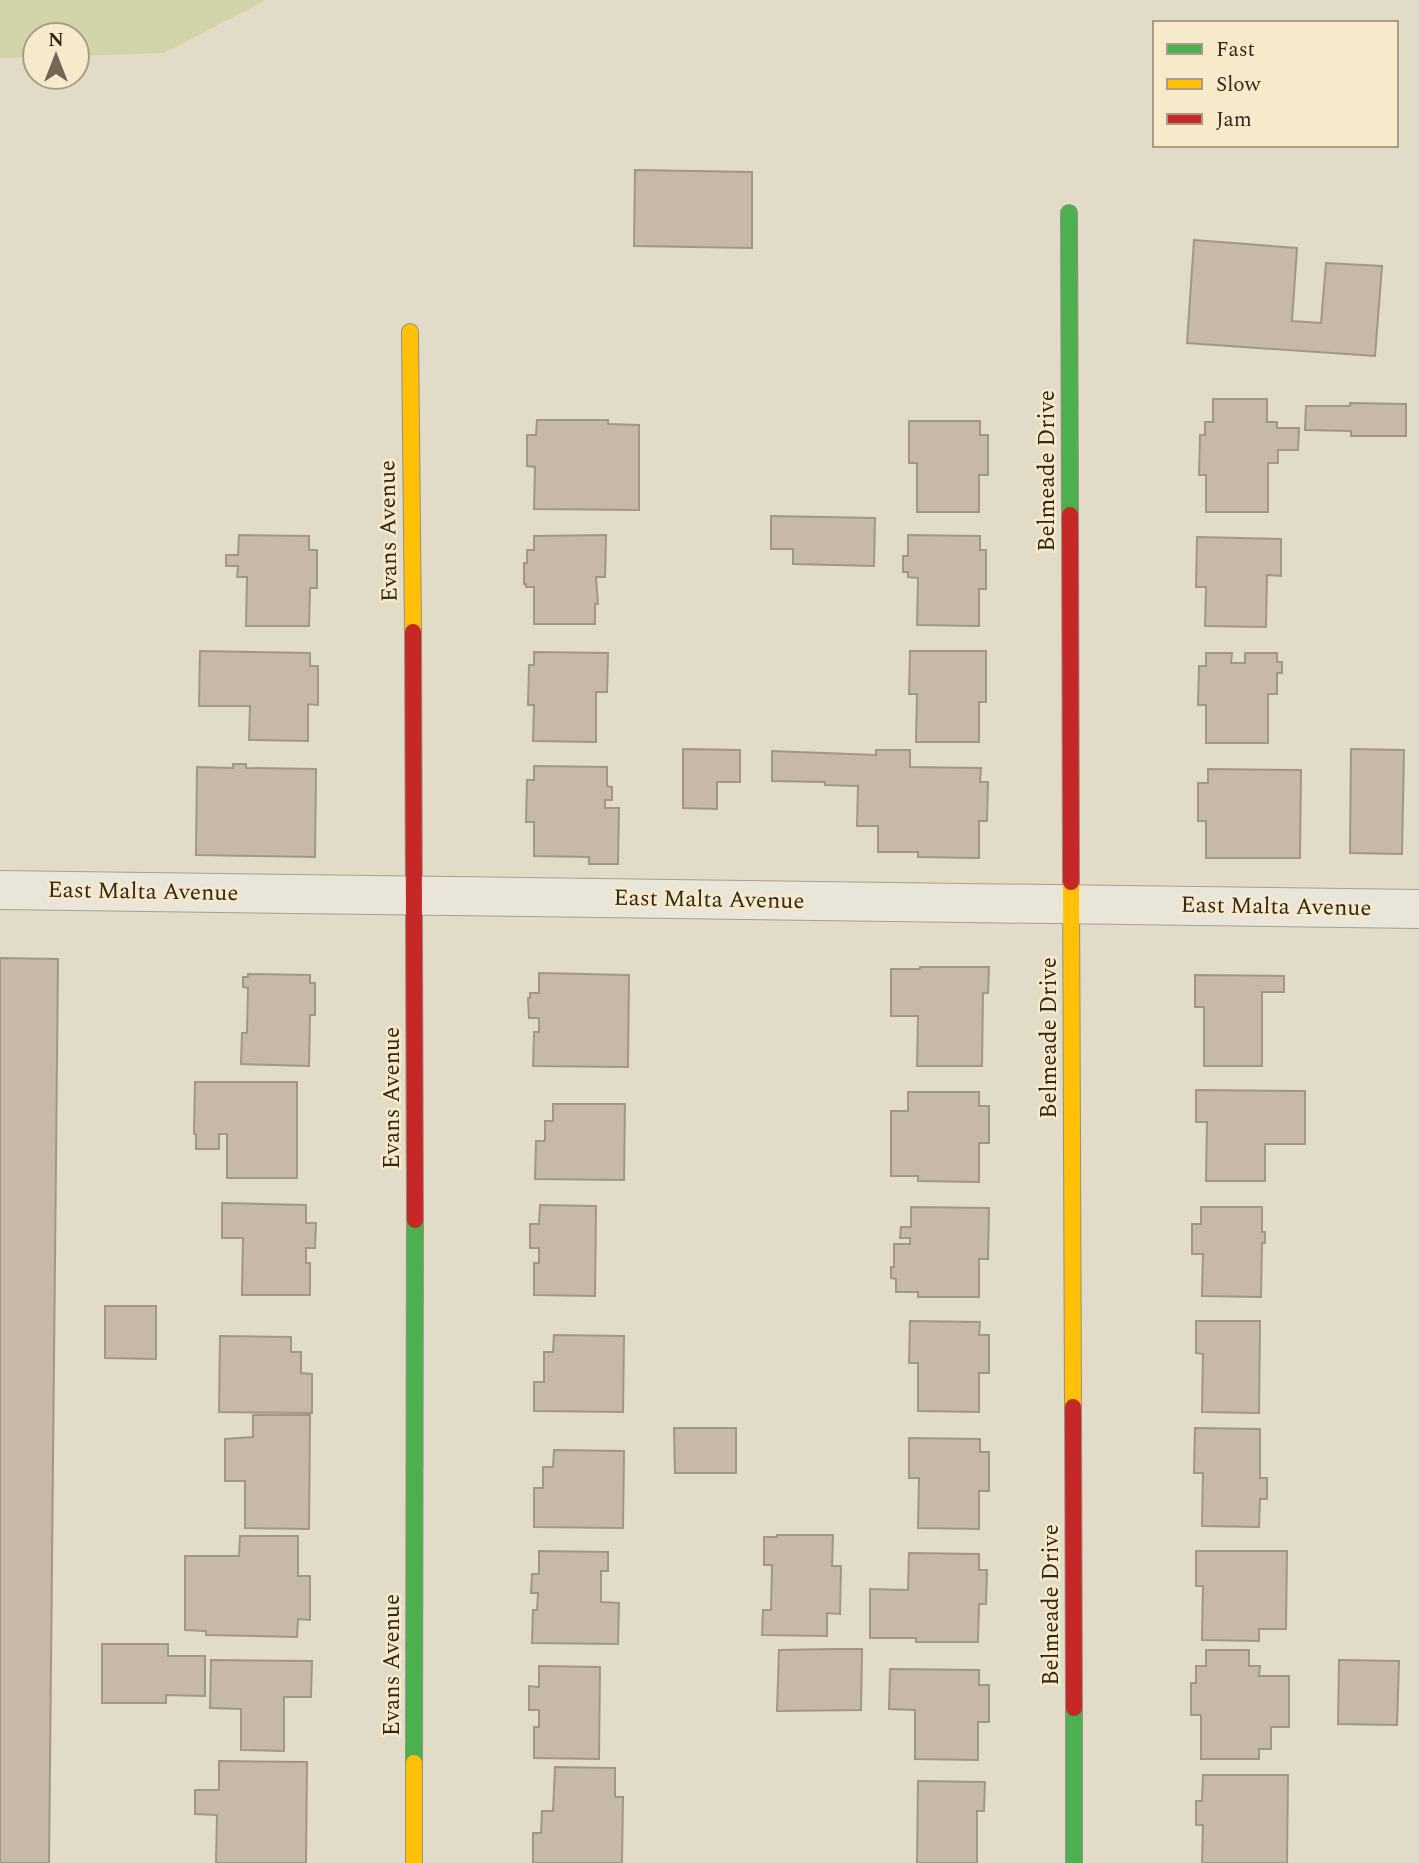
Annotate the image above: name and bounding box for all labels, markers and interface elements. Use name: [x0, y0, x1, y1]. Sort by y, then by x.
north arrow: [21, 21, 91, 91]
legend: [1153, 21, 1398, 147]
text: N: [48, 26, 64, 55]
text: Fast: [1216, 34, 1255, 66]
text: Slow: [1216, 69, 1262, 101]
text: Jam: [1216, 104, 1252, 136]
street label: Belmeade Drive: [1030, 390, 1065, 552]
street label: Evans Avenue: [370, 460, 408, 602]
street label: East Malta Avenue: [47, 873, 239, 911]
street label: East Malta Avenue: [613, 881, 805, 919]
street label: East Malta Avenue: [1180, 888, 1372, 926]
street label: Belmeade Drive: [1032, 957, 1067, 1119]
street label: Evans Avenue: [375, 1027, 410, 1169]
street label: Belmeade Drive: [1034, 1524, 1069, 1686]
street label: Evans Avenue: [375, 1594, 410, 1736]

